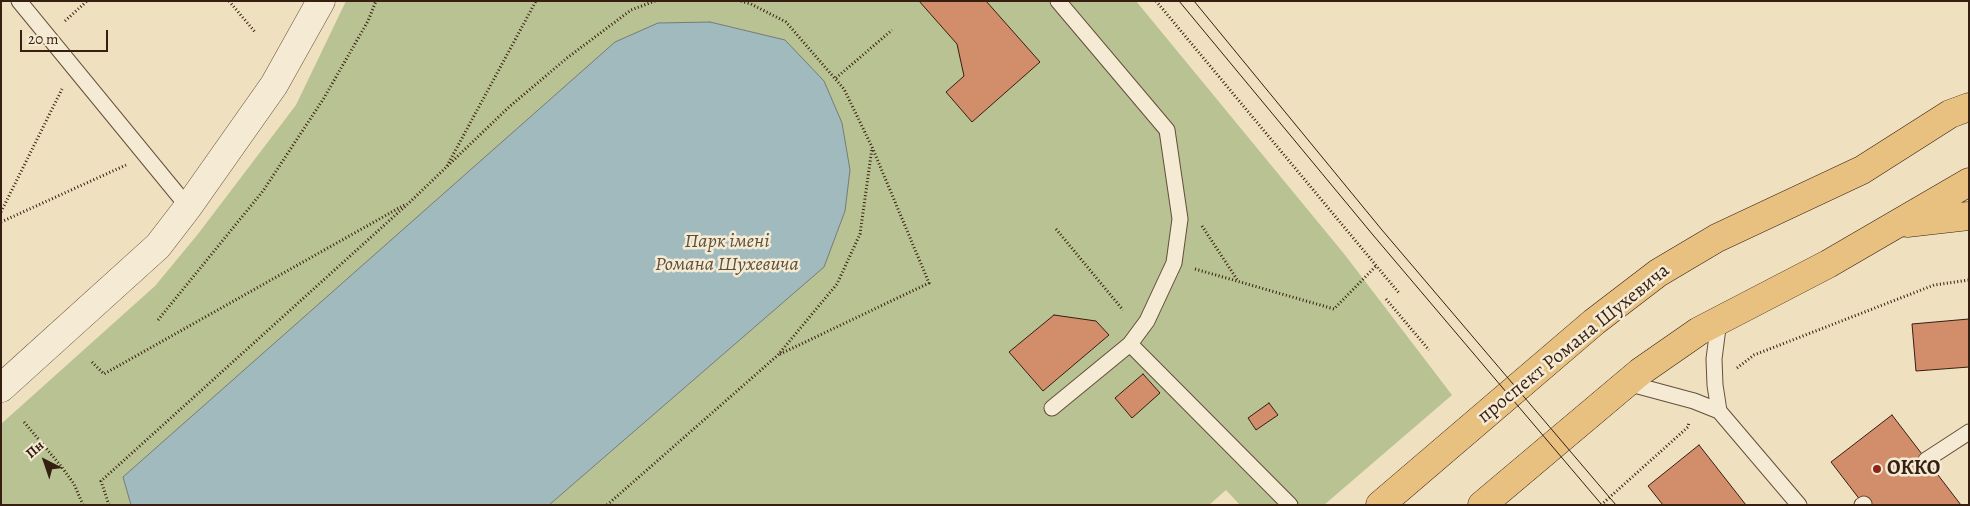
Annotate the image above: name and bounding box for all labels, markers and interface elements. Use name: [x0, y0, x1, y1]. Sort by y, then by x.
scale bar: [22, 20, 110, 52]
text: 20 m: [28, 29, 59, 49]
park label: Парк імені Романа Шухевича: [655, 230, 799, 277]
street label: проспект Романа Шухевича: [1473, 259, 1675, 429]
north arrow: [20, 436, 70, 486]
text: Пн: [22, 436, 48, 462]
place label: ОККО: [1887, 457, 1940, 481]
marker: ОККО: [1871, 463, 1883, 475]

